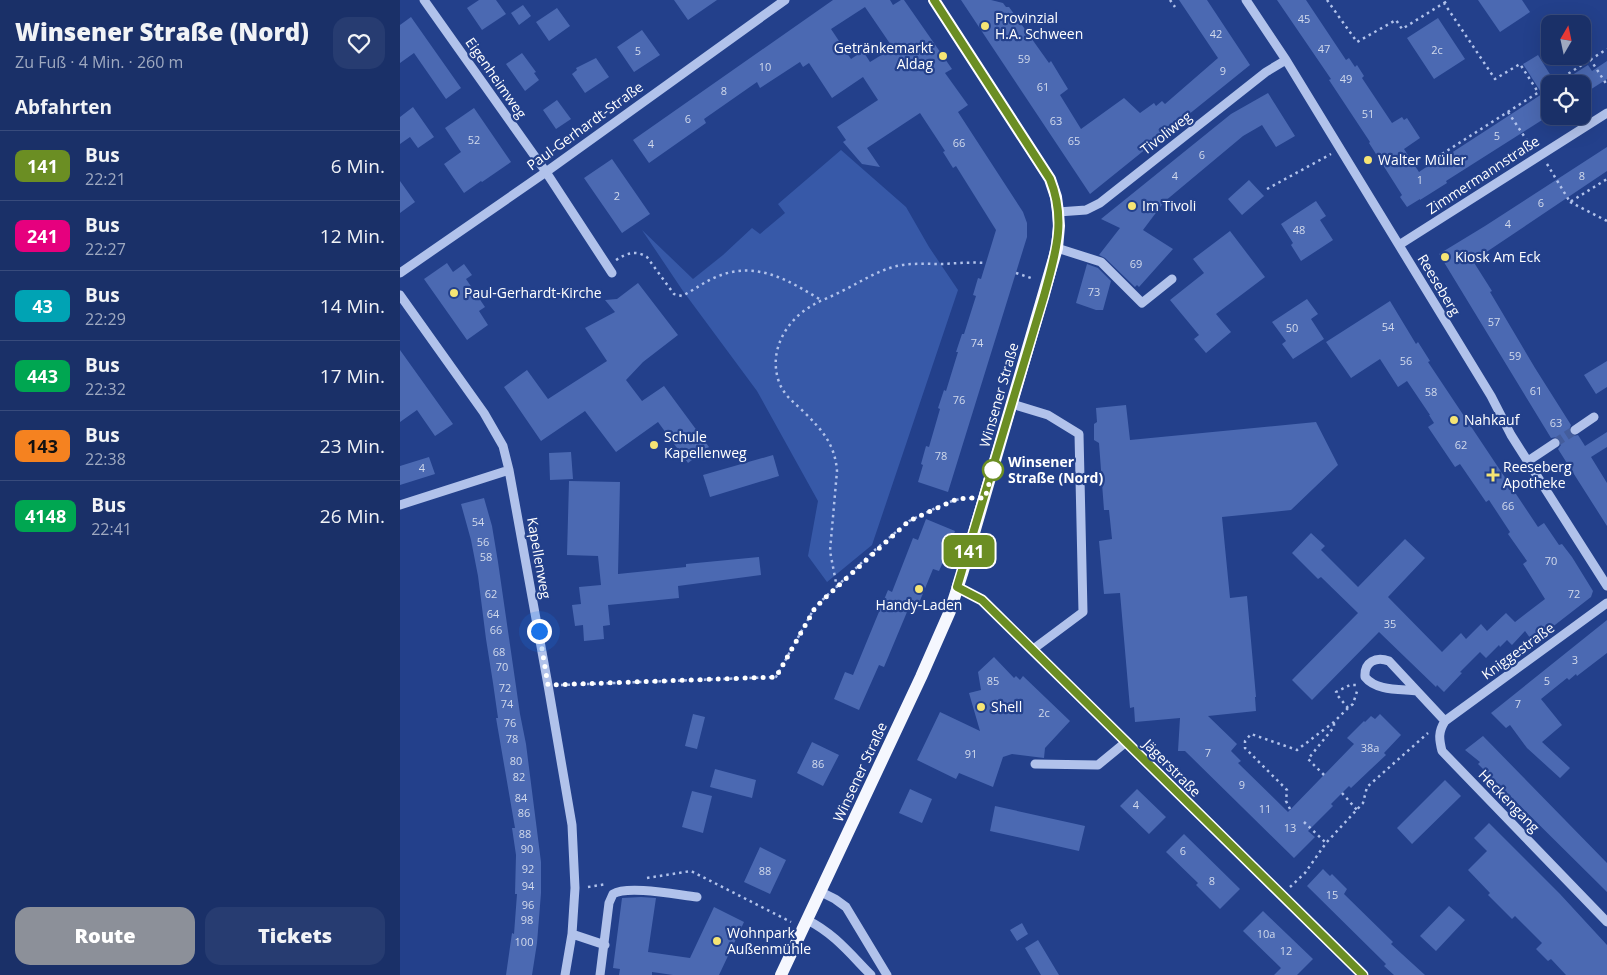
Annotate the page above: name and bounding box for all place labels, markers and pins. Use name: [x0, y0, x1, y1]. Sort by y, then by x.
place label: Provinzial H.A. Schween: [995, 8, 1083, 43]
marker: Provinzial H.A. Schween: [979, 20, 991, 32]
place label: Getränkemarkt Aldag: [834, 38, 933, 73]
marker: Getränkemarkt Aldag: [937, 50, 949, 62]
place label: Walter Müller: [1378, 150, 1467, 169]
marker: Walter Müller: [1362, 154, 1374, 166]
place label: Im Tivoli: [1142, 196, 1196, 215]
marker: Im Tivoli: [1126, 200, 1138, 212]
place label: Kiosk Am Eck: [1455, 247, 1541, 266]
marker: Kiosk Am Eck: [1439, 251, 1451, 263]
place label: Paul-Gerhardt-Kirche: [464, 283, 602, 302]
marker: Paul-Gerhardt-Kirche: [448, 287, 460, 299]
place label: Nahkauf: [1464, 410, 1521, 429]
marker: Nahkauf: [1448, 414, 1460, 426]
place label: Schule Kapellenweg: [664, 427, 747, 462]
marker: Schule Kapellenweg: [648, 439, 660, 451]
place label: Winsener Straße (Nord): [1008, 452, 1103, 487]
place label: Reeseberg Apotheke: [1503, 457, 1572, 492]
marker: Winsener Straße (Nord): [982, 459, 1004, 481]
marker: Reeseberg Apotheke: [1487, 469, 1499, 481]
marker: Handy-Laden: [913, 583, 925, 595]
place label: Handy-Laden: [876, 595, 962, 614]
place label: Shell: [991, 697, 1022, 716]
marker: Shell: [975, 701, 987, 713]
place label: Wohnpark Außenmühle: [727, 923, 811, 958]
marker: Wohnpark Außenmühle: [711, 935, 723, 947]

